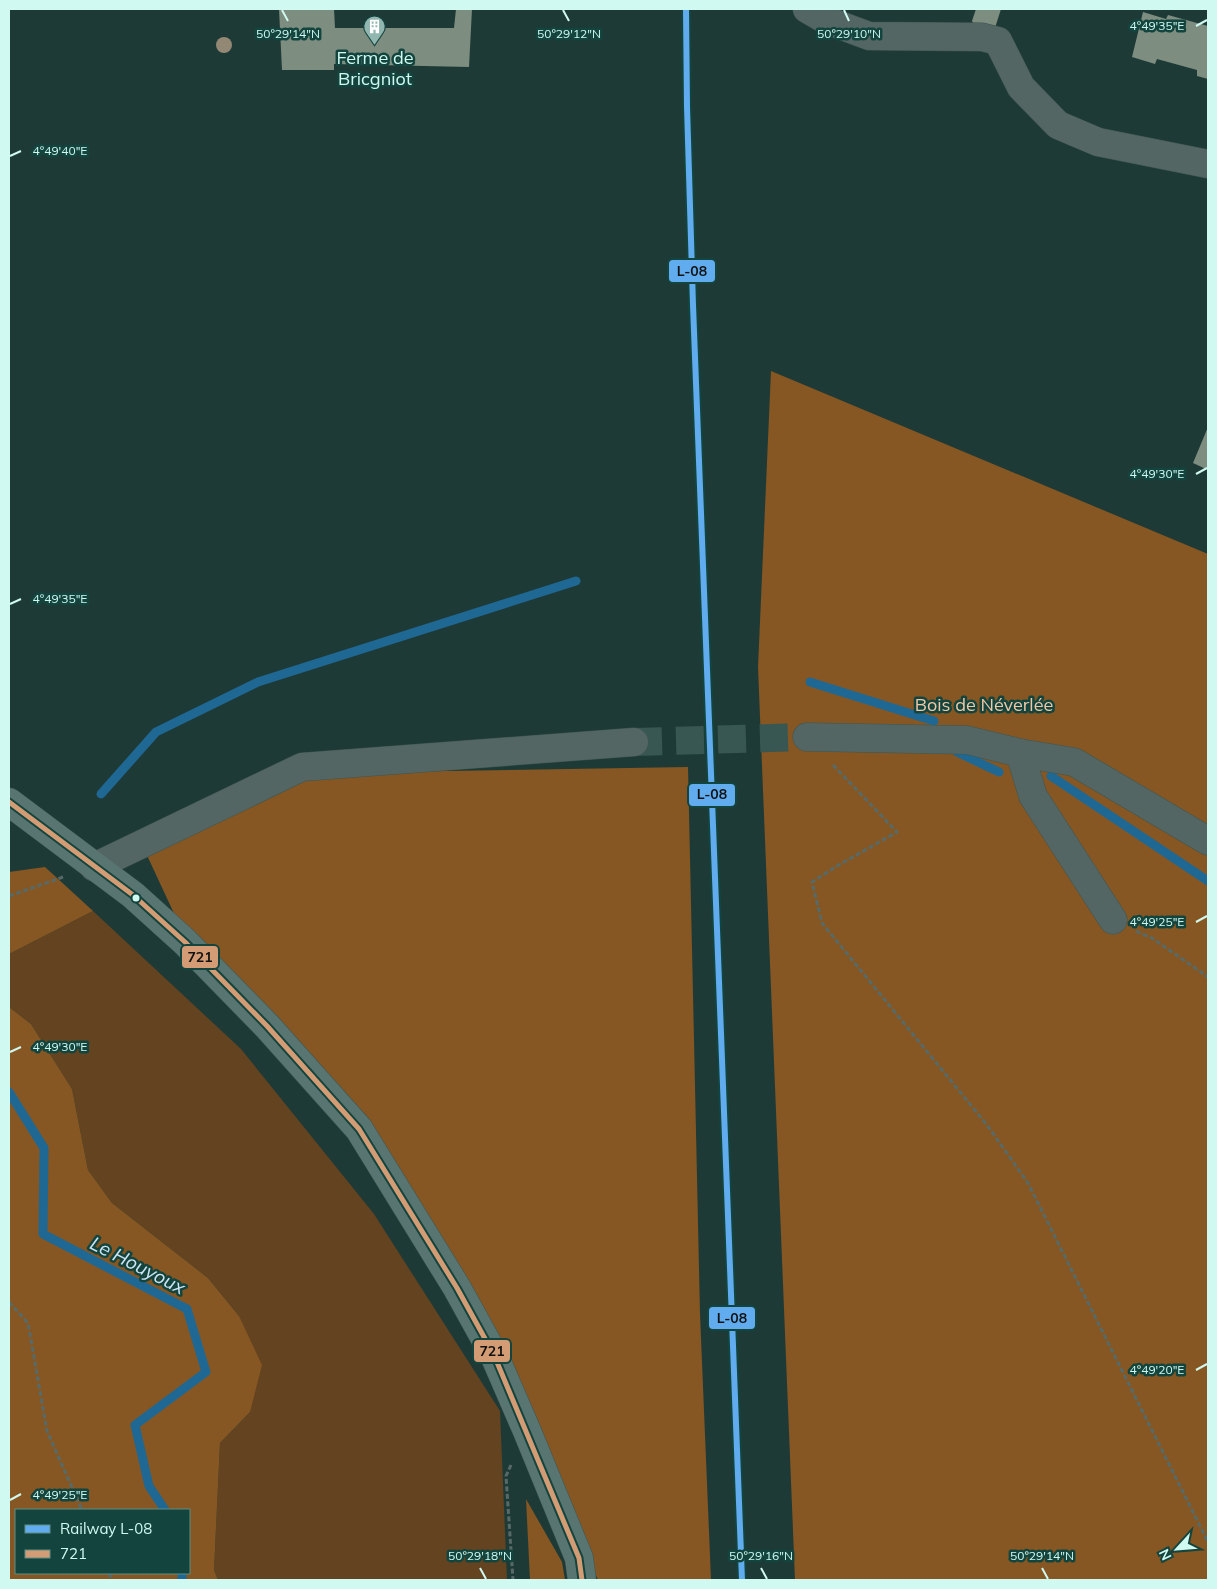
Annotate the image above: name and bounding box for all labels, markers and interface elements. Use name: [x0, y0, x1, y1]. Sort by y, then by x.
building icon: Ferme de Bricgniot: [363, 15, 387, 46]
text: 4°49'35"E: [1130, 18, 1184, 33]
text: 50°29'14"N: [256, 26, 320, 41]
text: 50°29'12"N: [537, 26, 601, 41]
text: 50°29'10"N: [817, 26, 881, 41]
place label: Ferme de Bricgniot: [337, 46, 414, 90]
text: 4°49'40"E: [33, 143, 87, 158]
line badge: L-08: [668, 259, 716, 283]
text: L-08: [677, 262, 707, 280]
text: 4°49'30"E: [1130, 466, 1184, 481]
text: 4°49'35"E: [33, 591, 87, 606]
park label: Bois de Néverlée: [915, 693, 1053, 716]
line badge: L-08: [688, 783, 736, 807]
text: L-08: [697, 785, 727, 803]
unlabelled marker: [131, 893, 141, 903]
text: 4°49'25"E: [1130, 914, 1184, 929]
line badge: 721: [181, 945, 219, 969]
text: 721: [187, 948, 213, 966]
text: 4°49'30"E: [33, 1039, 87, 1054]
water label: Le Houyoux: [86, 1231, 190, 1300]
line badge: L-08: [708, 1306, 756, 1330]
text: L-08: [717, 1309, 747, 1327]
line badge: 721: [473, 1339, 511, 1363]
text: 721: [479, 1342, 505, 1360]
text: 4°49'20"E: [1130, 1362, 1184, 1377]
text: 4°49'25"E: [33, 1487, 87, 1502]
legend: [15, 1509, 190, 1574]
text: Railway L-08: [60, 1519, 152, 1538]
north arrow: [1152, 1524, 1202, 1574]
text: 721: [60, 1544, 87, 1563]
text: N: [1155, 1546, 1176, 1563]
text: 50°29'18"N: [448, 1548, 512, 1563]
text: 50°29'16"N: [729, 1548, 793, 1563]
text: 50°29'14"N: [1010, 1548, 1074, 1563]

